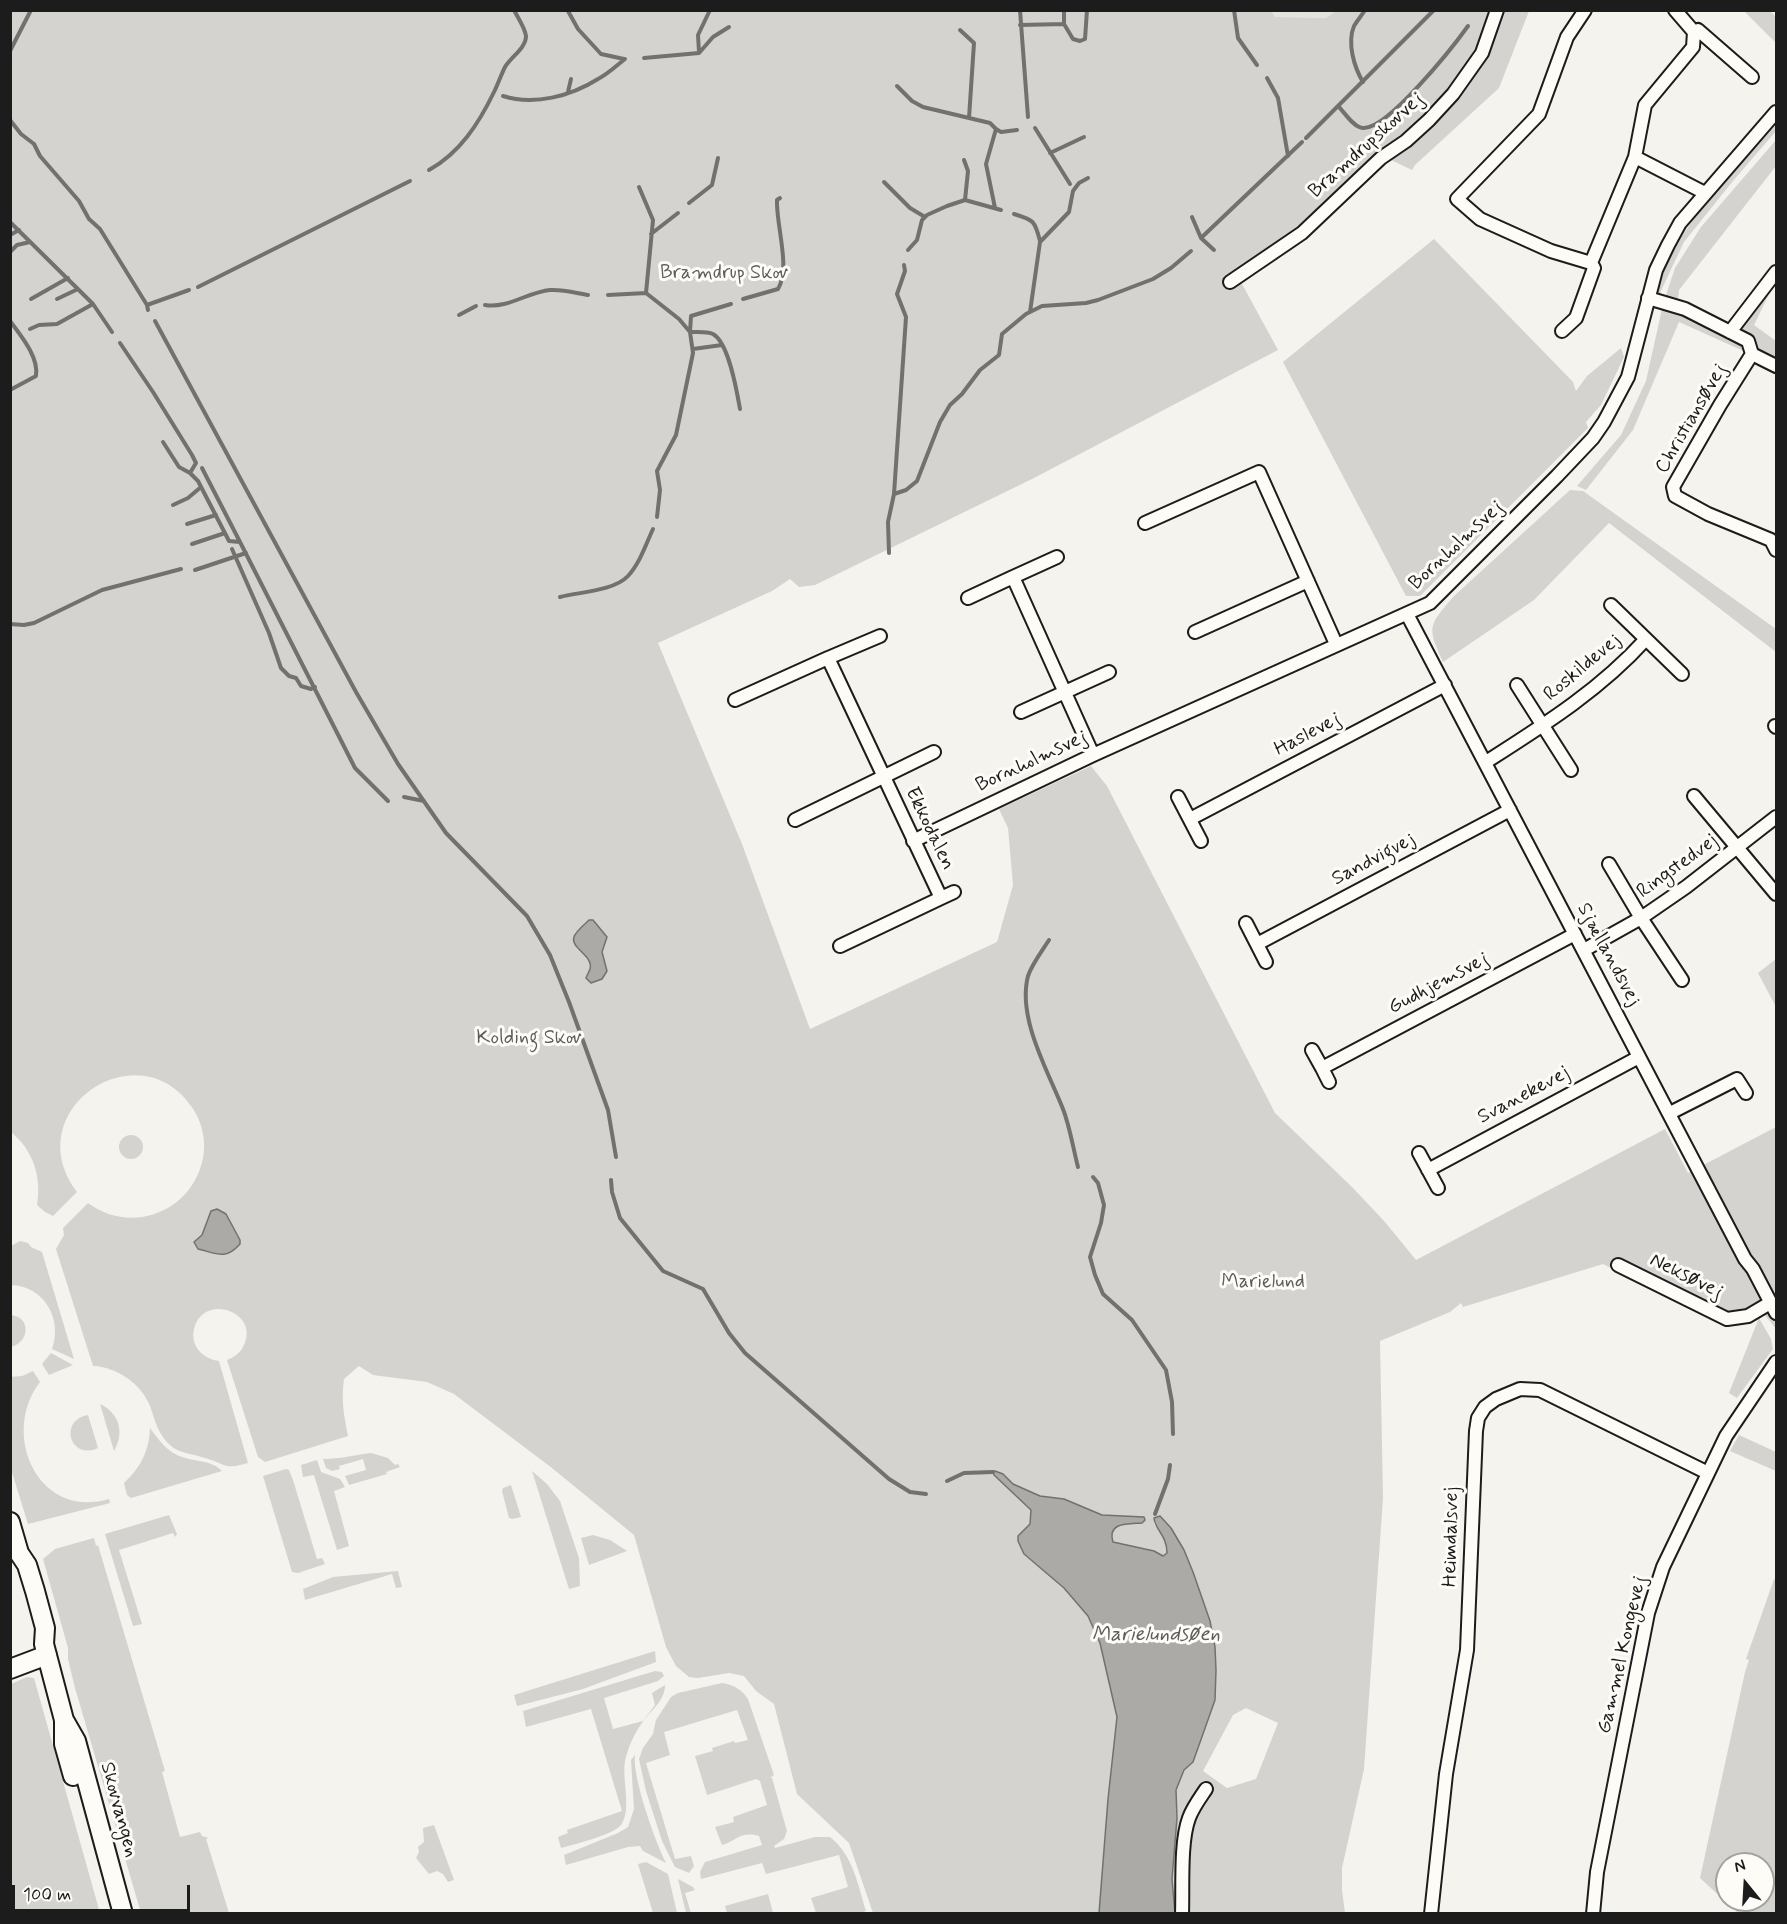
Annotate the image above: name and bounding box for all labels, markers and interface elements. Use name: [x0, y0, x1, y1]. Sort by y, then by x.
street label: Bramdrupskovvej: [1304, 88, 1430, 204]
park label: Bramdrup Skov: [660, 262, 788, 286]
street label: Christiansøvej: [1651, 360, 1733, 478]
street label: Bornholmsvej: [1405, 496, 1509, 596]
street label: Roskildevej: [1540, 629, 1626, 707]
street label: Haslevej: [1271, 708, 1345, 762]
street label: Bornholmsvej: [972, 726, 1092, 798]
street label: Ekkodalen: [899, 784, 959, 874]
street label: Sandvigvej: [1328, 828, 1420, 892]
street label: Ringstedvej: [1633, 830, 1723, 904]
street label: Sjællandsvej: [1571, 899, 1645, 1011]
street label: Gudhjemsvej: [1385, 948, 1493, 1020]
park label: Kolding Skov: [476, 1027, 582, 1051]
street label: Svanekevej: [1474, 1062, 1574, 1130]
street label: Neksøvej: [1645, 1249, 1727, 1305]
park label: Marielund: [1221, 1271, 1305, 1295]
street label: Heimdalsvej: [1439, 1487, 1465, 1587]
street label: Gammel Kongevej: [1593, 1574, 1653, 1736]
water label: Marielundsøen: [1092, 1623, 1220, 1649]
street label: Skovvangen: [94, 1760, 142, 1860]
north arrow: [1715, 1852, 1775, 1912]
text: N: [1732, 1855, 1748, 1878]
scale bar: [15, 1873, 194, 1911]
text: 100 m: [23, 1883, 71, 1907]

